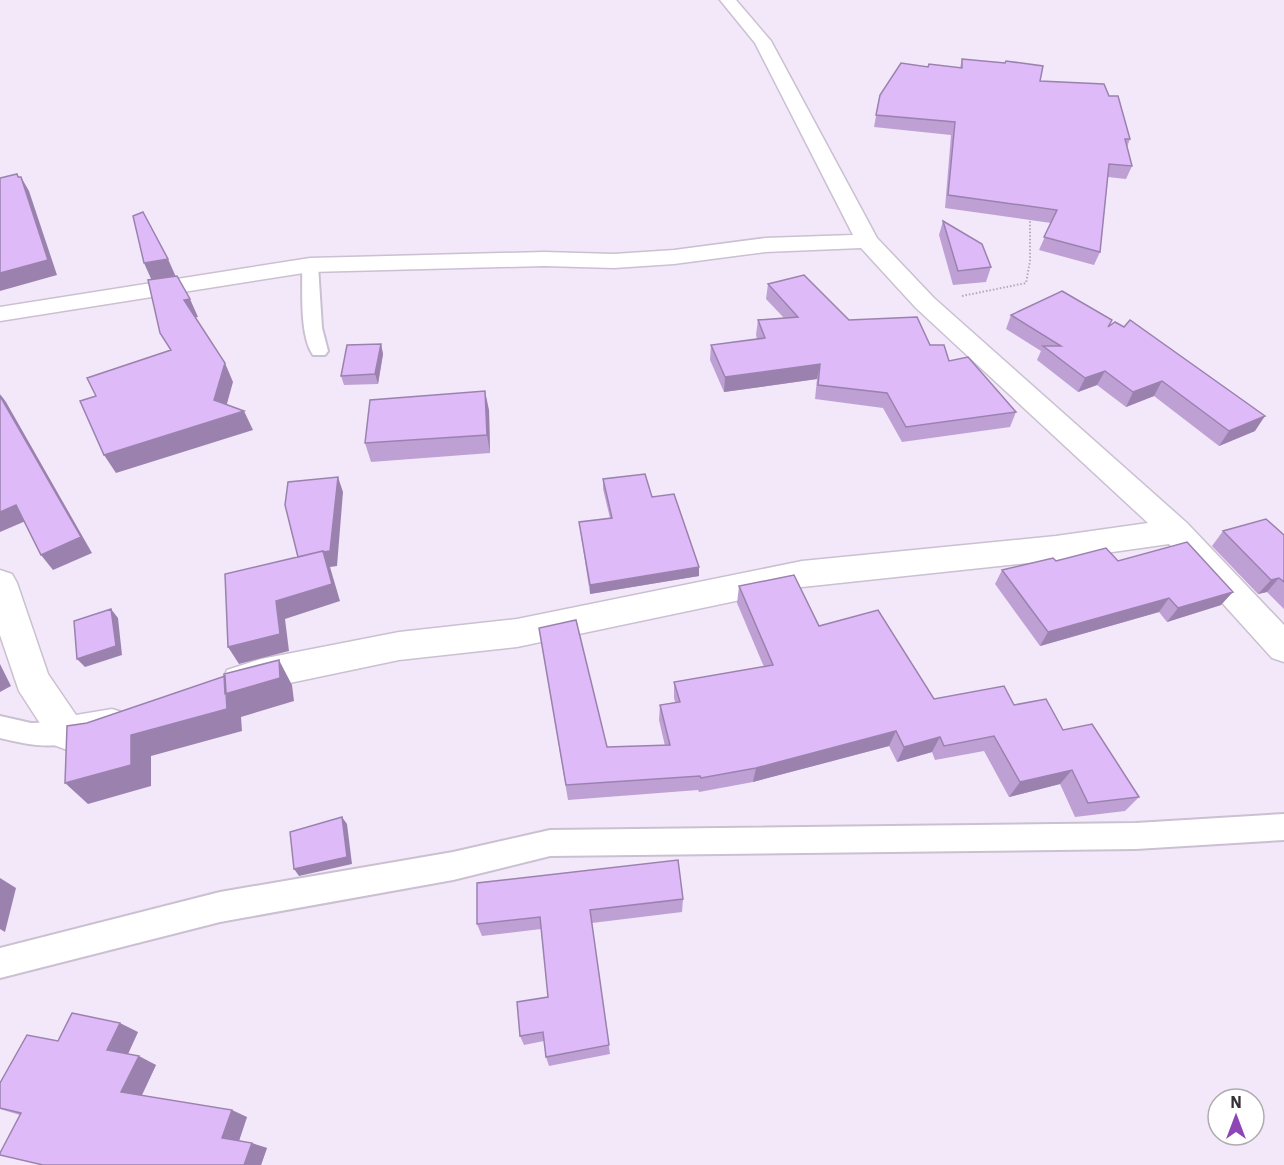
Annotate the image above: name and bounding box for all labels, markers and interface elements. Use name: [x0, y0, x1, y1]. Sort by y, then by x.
north arrow: [1206, 1087, 1266, 1147]
text: N: [1230, 1092, 1242, 1112]

